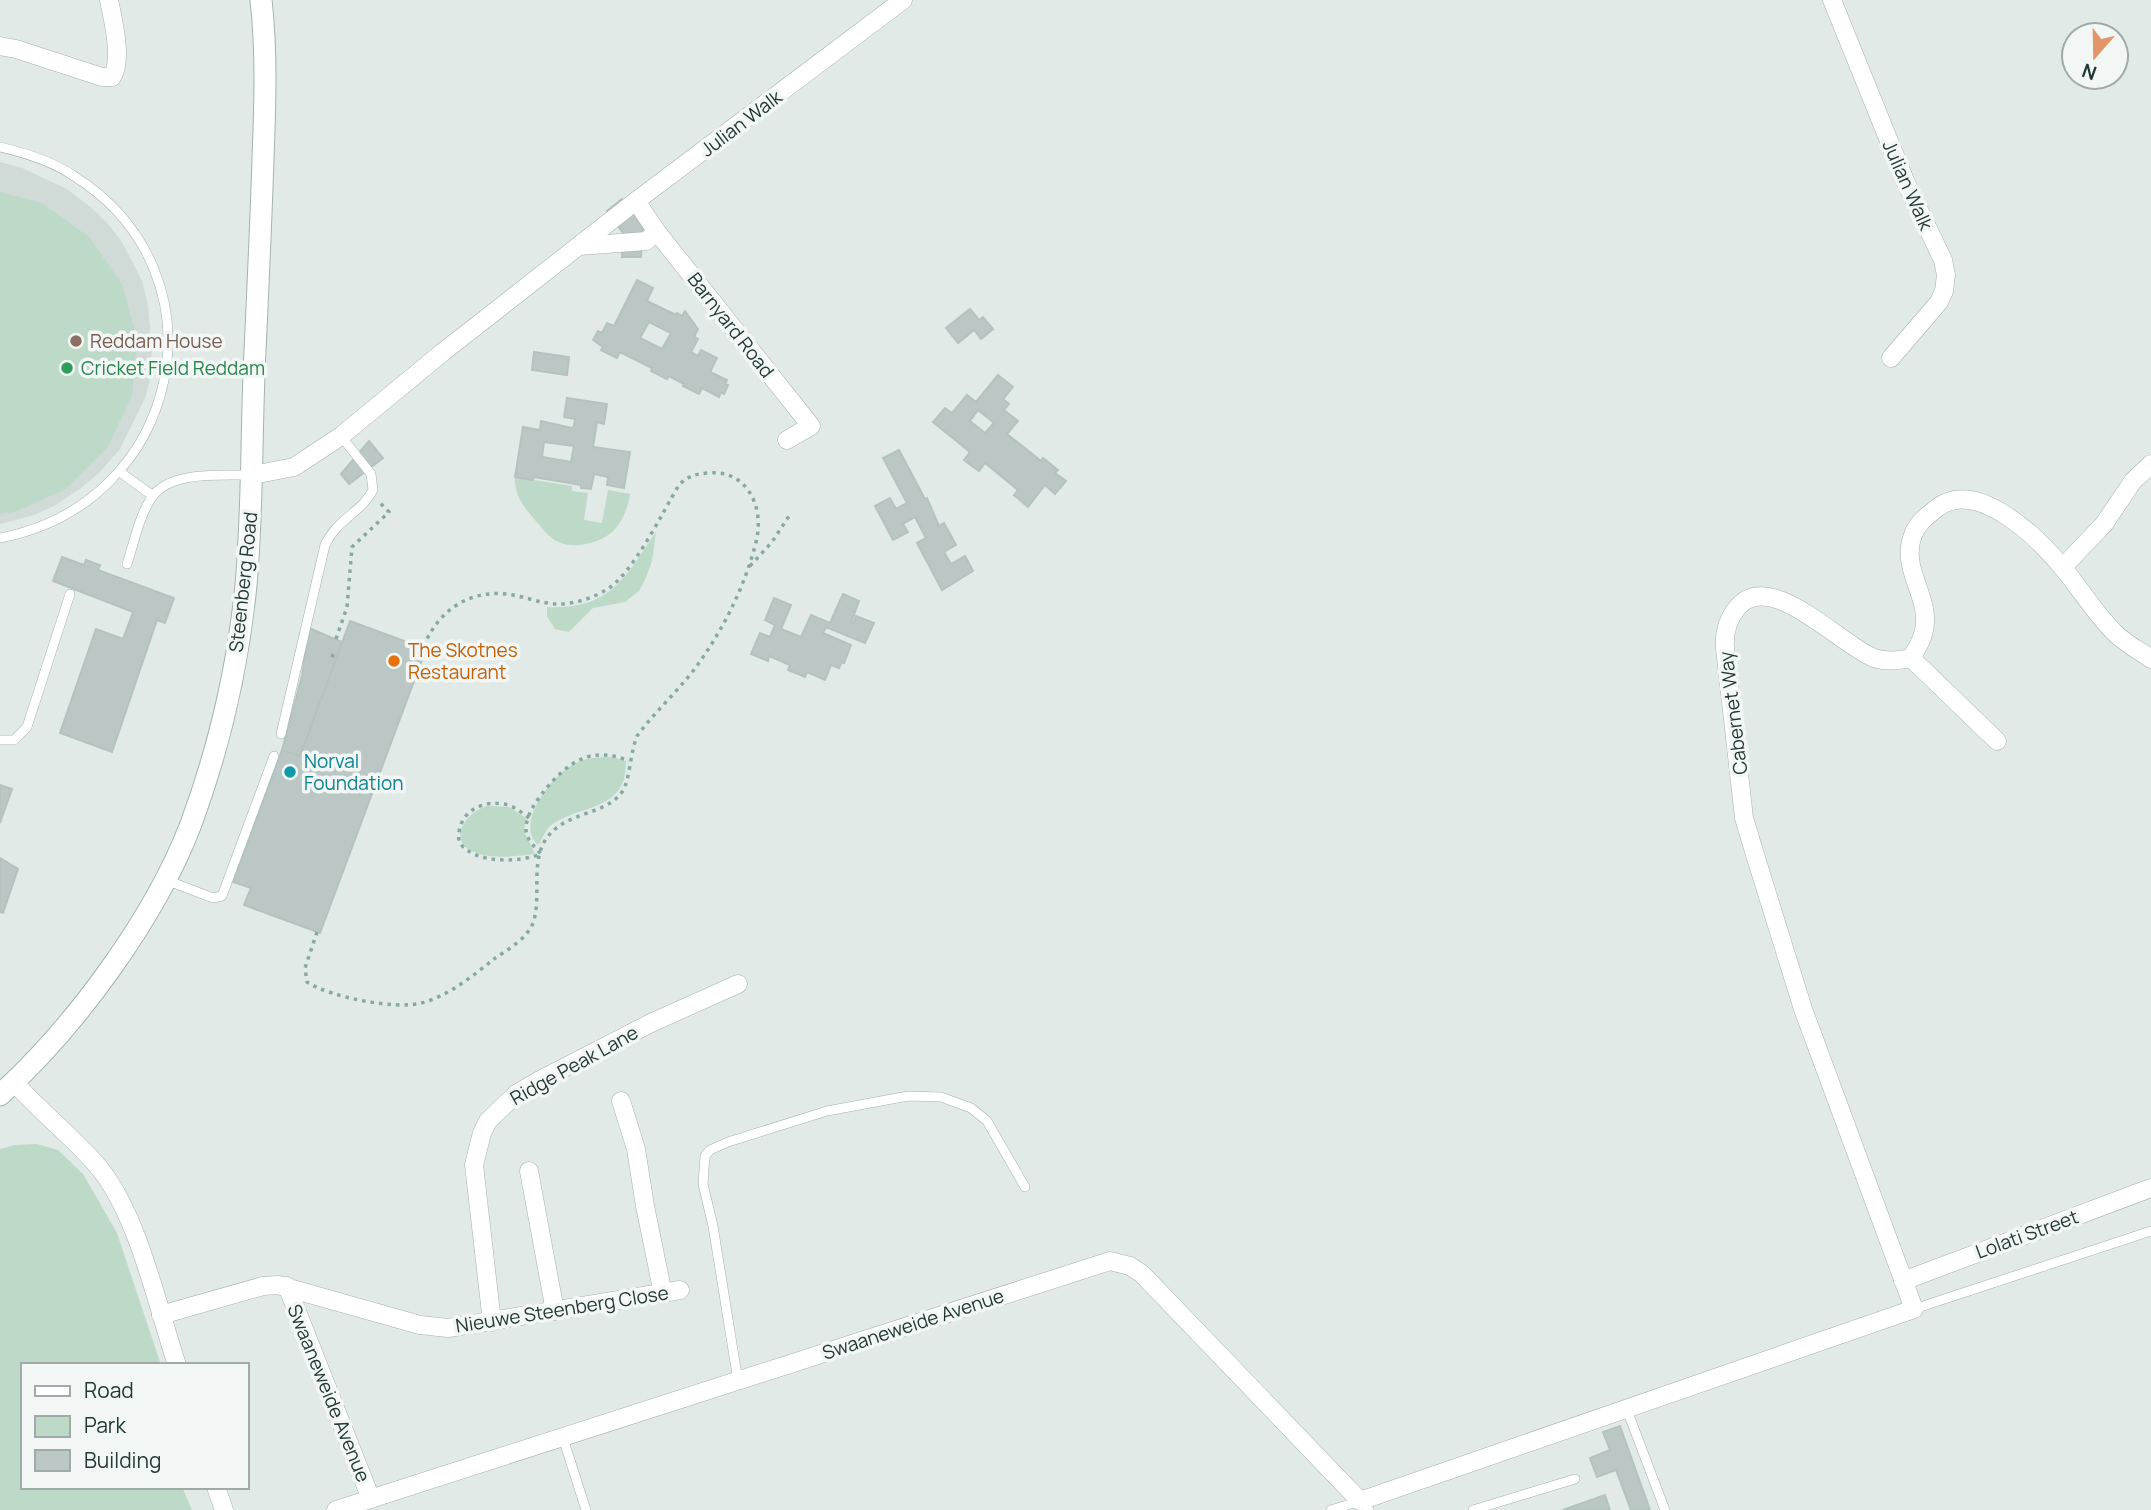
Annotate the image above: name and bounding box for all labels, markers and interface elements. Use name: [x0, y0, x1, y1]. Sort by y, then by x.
north arrow: [2060, 21, 2130, 91]
text: N: [2078, 57, 2100, 87]
street label: Julian Walk: [695, 83, 788, 162]
street label: Julian Walk: [1877, 136, 1940, 235]
street label: Barnyard Road: [682, 267, 780, 383]
place label: Reddam House: [90, 328, 223, 354]
marker: Reddam House: [68, 333, 84, 349]
place label: Cricket Field Reddam: [81, 355, 265, 381]
marker: Cricket Field Reddam: [59, 360, 75, 376]
street label: Steenberg Road: [223, 510, 263, 654]
place label: The Skotnes Restaurant: [408, 637, 518, 685]
street label: Cabernet Way: [1713, 650, 1753, 776]
marker: The Skotnes Restaurant: [386, 653, 402, 669]
place label: Norval Foundation: [304, 748, 403, 796]
marker: Norval Foundation: [282, 764, 298, 780]
street label: Ridge Peak Lane: [505, 1019, 643, 1111]
street label: Lolati Street: [1972, 1203, 2082, 1265]
street label: Nieuwe Steenberg Close: [454, 1279, 670, 1339]
street label: Swaaneweide Avenue: [819, 1282, 1007, 1366]
street label: Swaaneweide Avenue: [281, 1300, 377, 1486]
legend: [21, 1363, 248, 1489]
text: Road: [84, 1376, 134, 1404]
text: Park: [84, 1411, 126, 1439]
text: Building: [84, 1446, 161, 1474]

